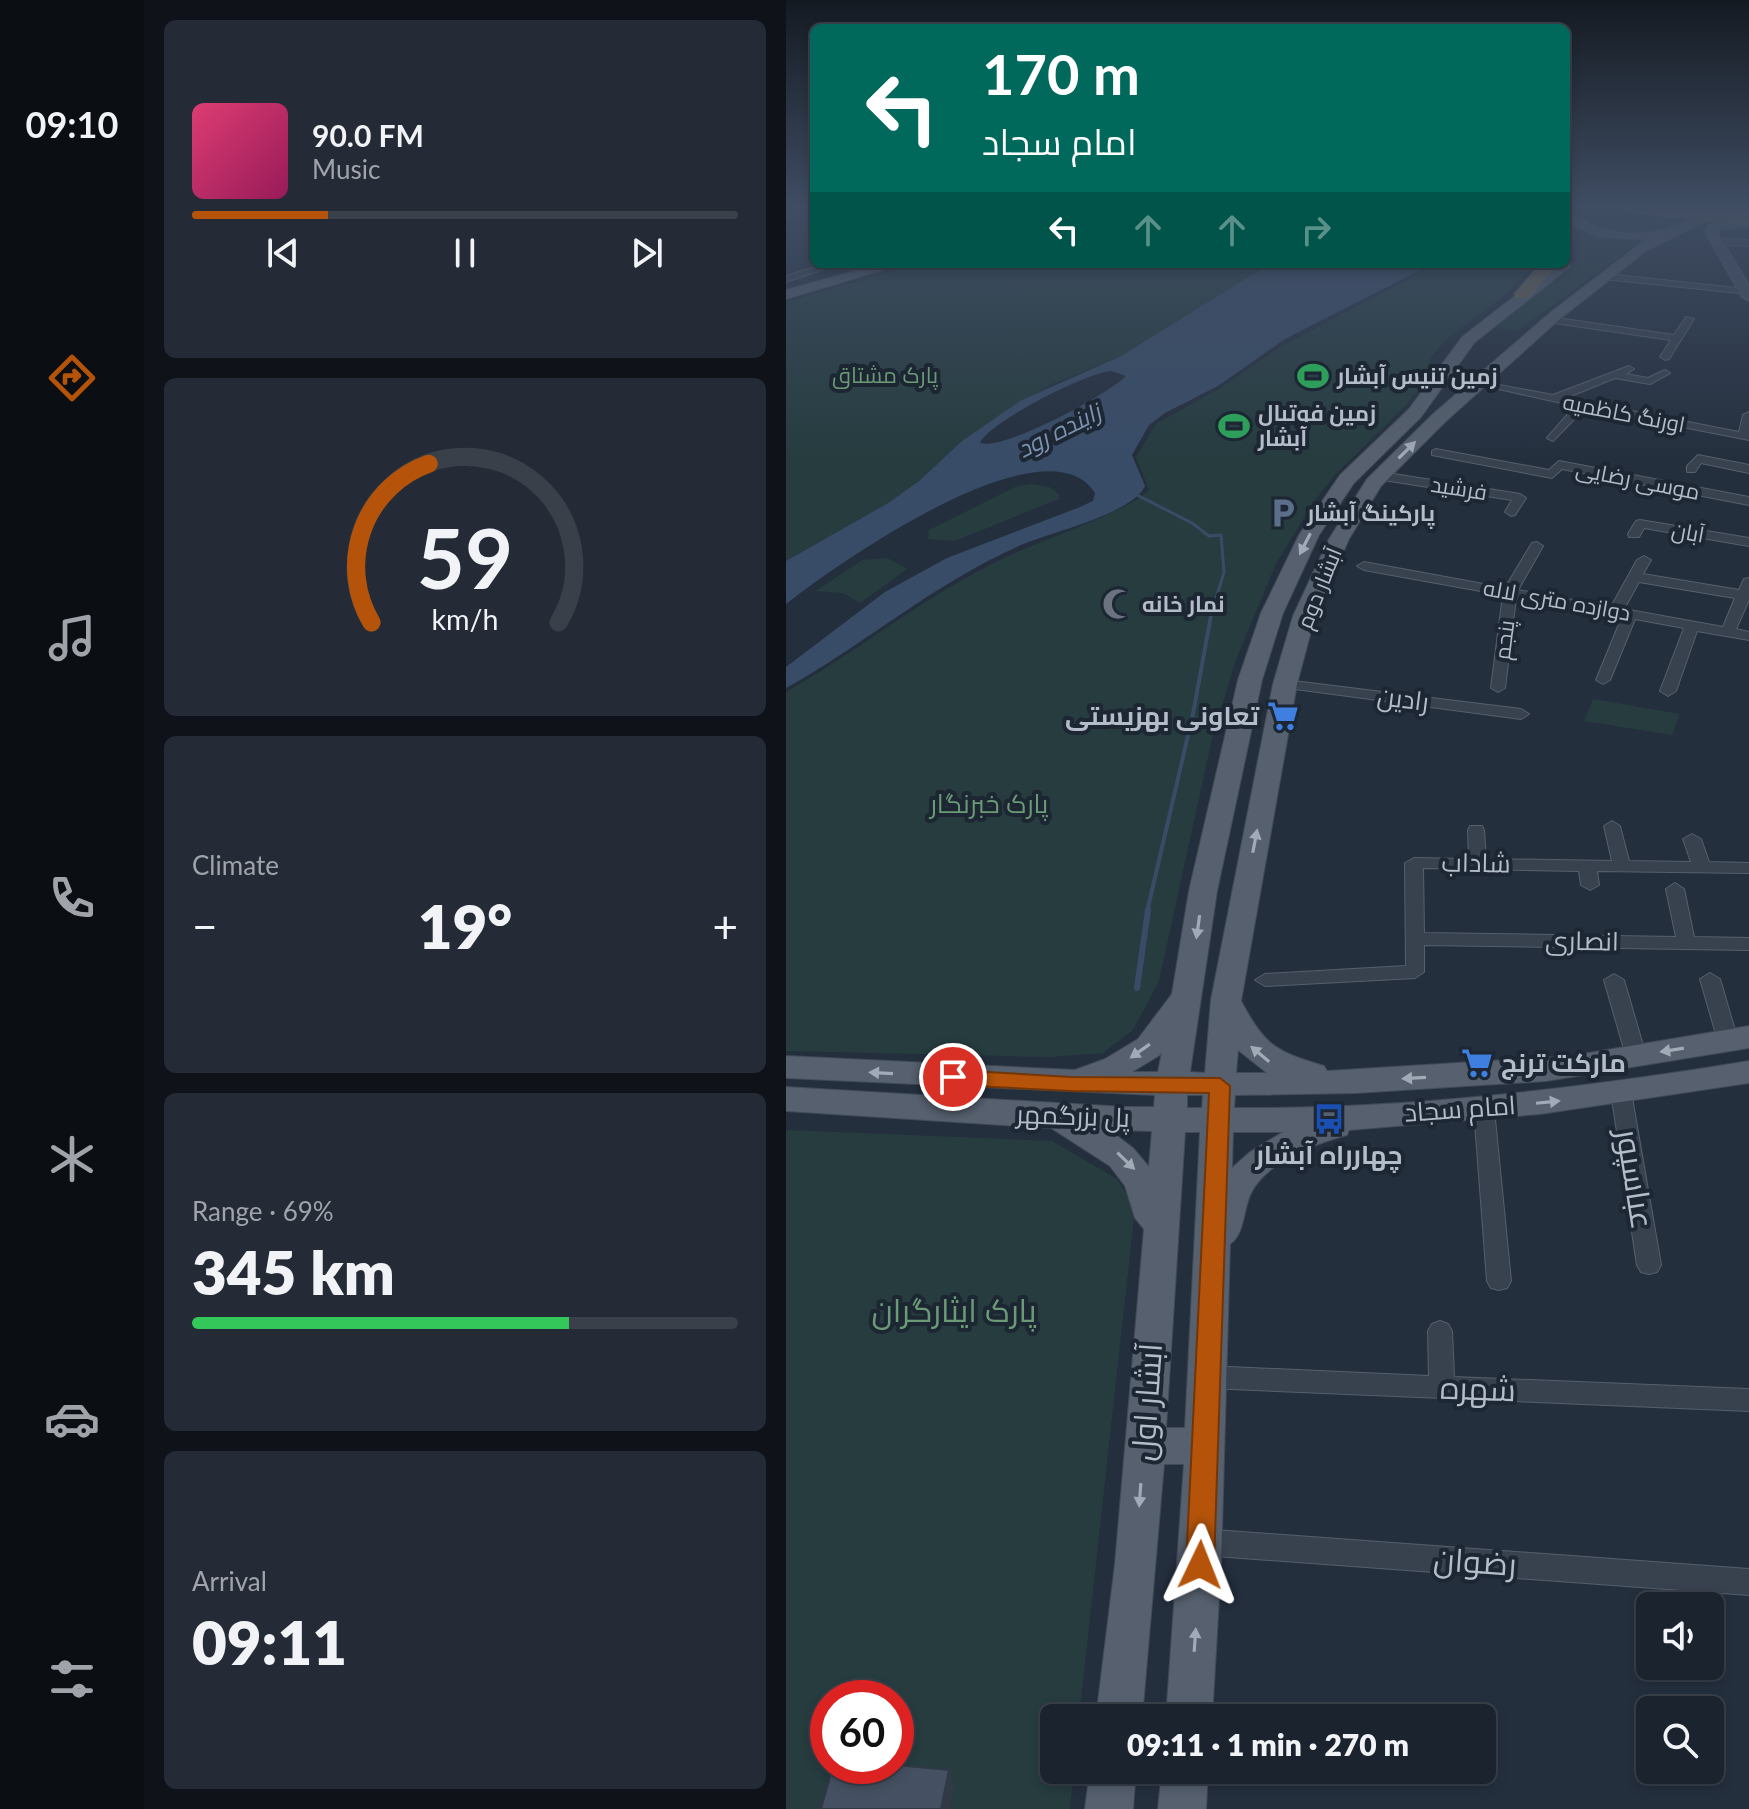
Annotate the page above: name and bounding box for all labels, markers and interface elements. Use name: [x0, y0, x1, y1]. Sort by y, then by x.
text: 170 m: [982, 40, 1140, 107]
icon: left: [850, 56, 954, 160]
text: 09:10: [26, 102, 118, 146]
text: 90.0 FM: [312, 117, 424, 153]
text: امام سجاد: [982, 119, 1137, 163]
text: Music: [312, 153, 380, 185]
icon: left: [1042, 208, 1086, 252]
icon: ahead: [1126, 208, 1170, 252]
icon: ahead: [1210, 208, 1254, 252]
icon: right: [1294, 208, 1338, 252]
icon: previous: [261, 231, 305, 275]
icon: pause: [443, 231, 487, 275]
icon: next: [625, 231, 669, 275]
icon: directions: [44, 350, 100, 406]
sports icon: زمین تنیس آبشار: [1296, 359, 1330, 393]
park label: پارک مشتاق: [832, 361, 938, 390]
place label: زمین تنیس آبشار: [1336, 362, 1498, 390]
street label: اورنگ کاظمیه: [1561, 387, 1687, 438]
water label: زاینده رود: [1012, 395, 1108, 464]
place label: زمین فوتبال آبشار: [1257, 399, 1376, 451]
sports icon: زمین فوتبال آبشار: [1217, 409, 1251, 443]
one-way arrow: [1398, 441, 1416, 460]
street label: موسی رضایی: [1574, 454, 1702, 506]
street label: فرشید: [1429, 470, 1489, 505]
parking icon: پارکینگ آبشار: [1266, 496, 1300, 530]
place label: پارکینگ آبشار: [1306, 499, 1435, 529]
text: 59: [417, 506, 513, 606]
street label: آبان: [1670, 515, 1707, 548]
one-way arrow: [1299, 532, 1312, 555]
street label: آبشار دوم: [1290, 543, 1350, 633]
street label: دوازده متری لاله: [1481, 573, 1633, 626]
mosque icon: نمار خانه: [1101, 587, 1135, 621]
place label: نمار خانه: [1142, 590, 1225, 617]
text: km/h: [432, 602, 498, 636]
icon: music: [44, 610, 100, 666]
street label: پنجم: [1488, 618, 1522, 662]
street label: رادین: [1375, 679, 1431, 718]
place label: تعاونی بهزیستی: [1065, 699, 1260, 732]
supermarket icon: تعاونی بهزیستی: [1266, 699, 1300, 733]
park label: پارک خبرنگار: [928, 787, 1048, 821]
one-way arrow: [1250, 828, 1262, 853]
street label: شاداب: [1441, 845, 1511, 879]
text: Climate: [192, 849, 279, 881]
icon: phone: [44, 870, 100, 926]
text: 19°: [418, 890, 512, 962]
text: −: [192, 900, 218, 952]
text: +: [712, 900, 738, 952]
one-way arrow: [1191, 915, 1204, 940]
street label: انصاری: [1545, 923, 1619, 957]
pin: [919, 1043, 987, 1111]
one-way arrow: [1129, 1044, 1150, 1059]
one-way arrow: [1659, 1044, 1684, 1057]
one-way arrow: [1251, 1046, 1271, 1063]
supermarket icon: مارکت ترنج: [1460, 1046, 1494, 1080]
place label: مارکت ترنج: [1501, 1046, 1626, 1080]
icon: arrive: [931, 1055, 975, 1099]
one-way arrow: [868, 1067, 893, 1080]
one-way arrow: [1401, 1072, 1426, 1085]
street label: امام سجاد: [1403, 1088, 1517, 1131]
one-way arrow: [1536, 1096, 1561, 1109]
street label: پل بزرگمهر: [1014, 1097, 1130, 1135]
bus stop icon: چهارراه آبشار: [1312, 1102, 1346, 1136]
street label: عباسپور: [1607, 1124, 1664, 1232]
icon: climate: [44, 1131, 100, 1187]
place label: چهارراه آبشار: [1254, 1138, 1403, 1173]
one-way arrow: [1116, 1152, 1135, 1170]
text: Range · 69%: [192, 1195, 334, 1227]
text: 345 km: [192, 1236, 395, 1308]
park label: پارک ایثارگران: [871, 1290, 1037, 1332]
street label: آبشار اول: [1122, 1341, 1170, 1462]
street label: شهره: [1439, 1367, 1517, 1409]
icon: car: [44, 1391, 100, 1447]
one-way arrow: [1133, 1483, 1146, 1508]
position arrow: [1158, 1523, 1242, 1607]
street label: رضوان: [1432, 1538, 1518, 1584]
text: Arrival: [192, 1565, 267, 1597]
map controls: [1636, 1592, 1724, 1784]
button: sound: [1636, 1592, 1724, 1680]
text: 09:11: [192, 1606, 347, 1678]
one-way arrow: [1189, 1627, 1202, 1652]
icon: filters: [44, 1651, 100, 1707]
speed limit sign: 60: [810, 1680, 914, 1784]
button: search: [1636, 1696, 1724, 1784]
text: 09:11 · 1 min · 270 m: [1127, 1726, 1409, 1762]

